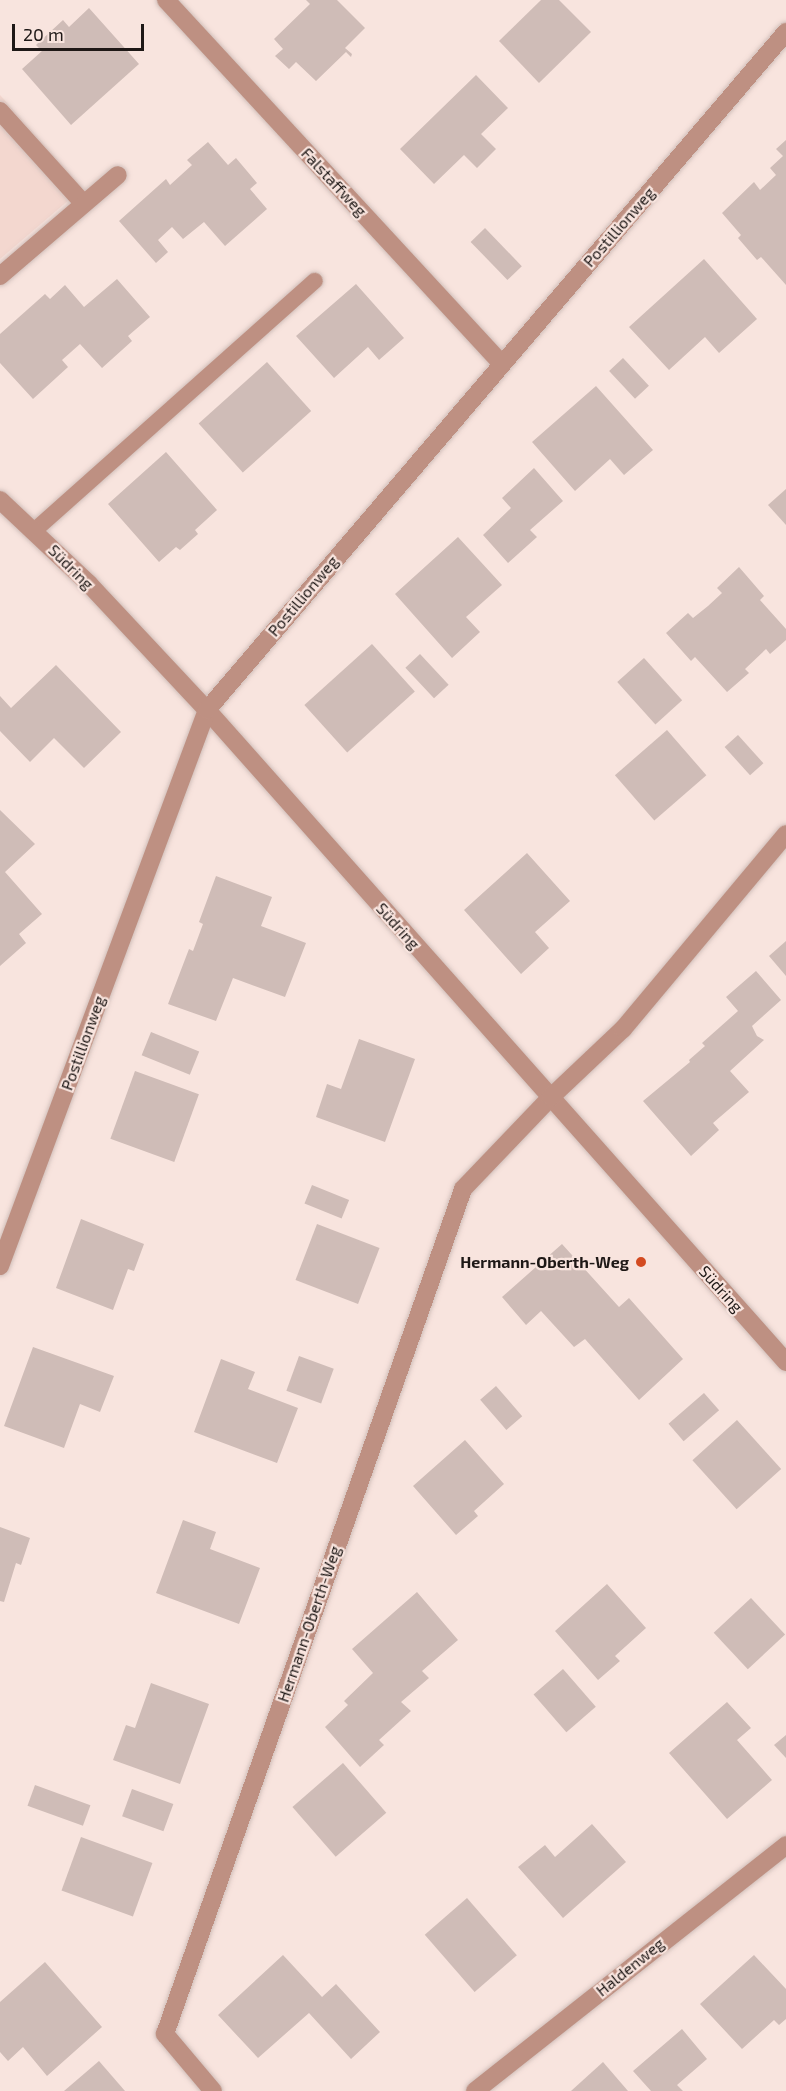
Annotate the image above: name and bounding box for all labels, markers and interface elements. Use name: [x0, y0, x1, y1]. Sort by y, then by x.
scale bar: [15, 12, 147, 50]
text: 20 m: [23, 23, 64, 45]
street label: Falstaffweg: [297, 144, 371, 220]
street label: Postillionweg: [579, 183, 659, 271]
street label: Südring: [44, 540, 98, 594]
street label: Postillionweg: [264, 552, 342, 640]
street label: Südring: [372, 899, 424, 953]
street label: Postillionweg: [57, 993, 109, 1093]
place label: Hermann-Oberth-Weg: [460, 1252, 629, 1272]
marker: Hermann-Oberth-Weg: [634, 1255, 648, 1269]
street label: Südring: [695, 1262, 747, 1316]
street label: Hermann-Oberth-Weg: [273, 1543, 345, 1705]
street label: Haldenweg: [592, 1934, 668, 2000]

